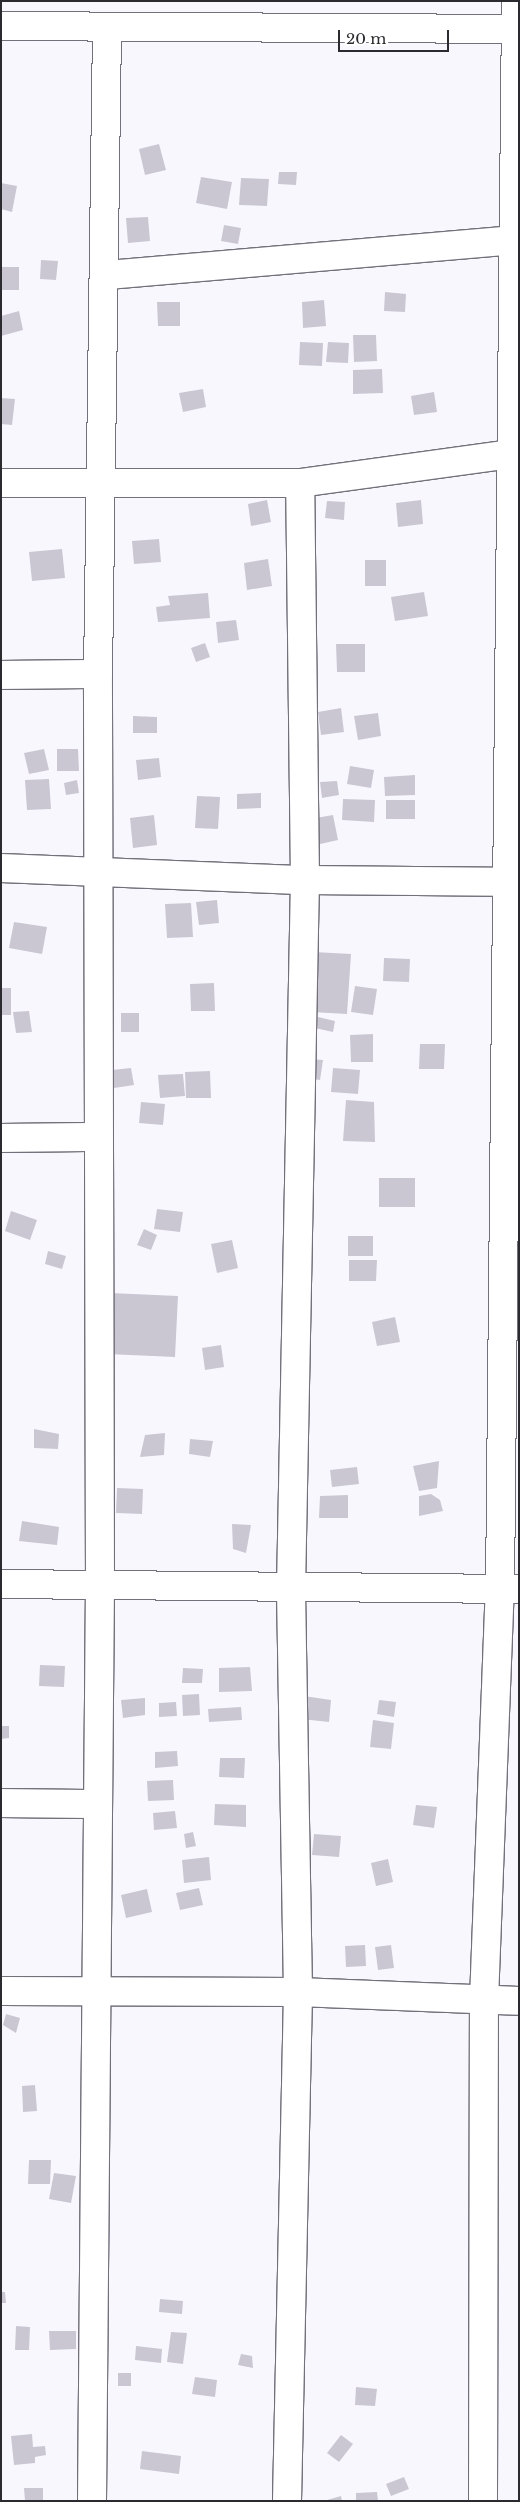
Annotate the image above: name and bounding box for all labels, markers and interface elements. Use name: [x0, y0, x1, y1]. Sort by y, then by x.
scale bar: [340, 20, 451, 52]
text: 20 m: [346, 29, 386, 48]

